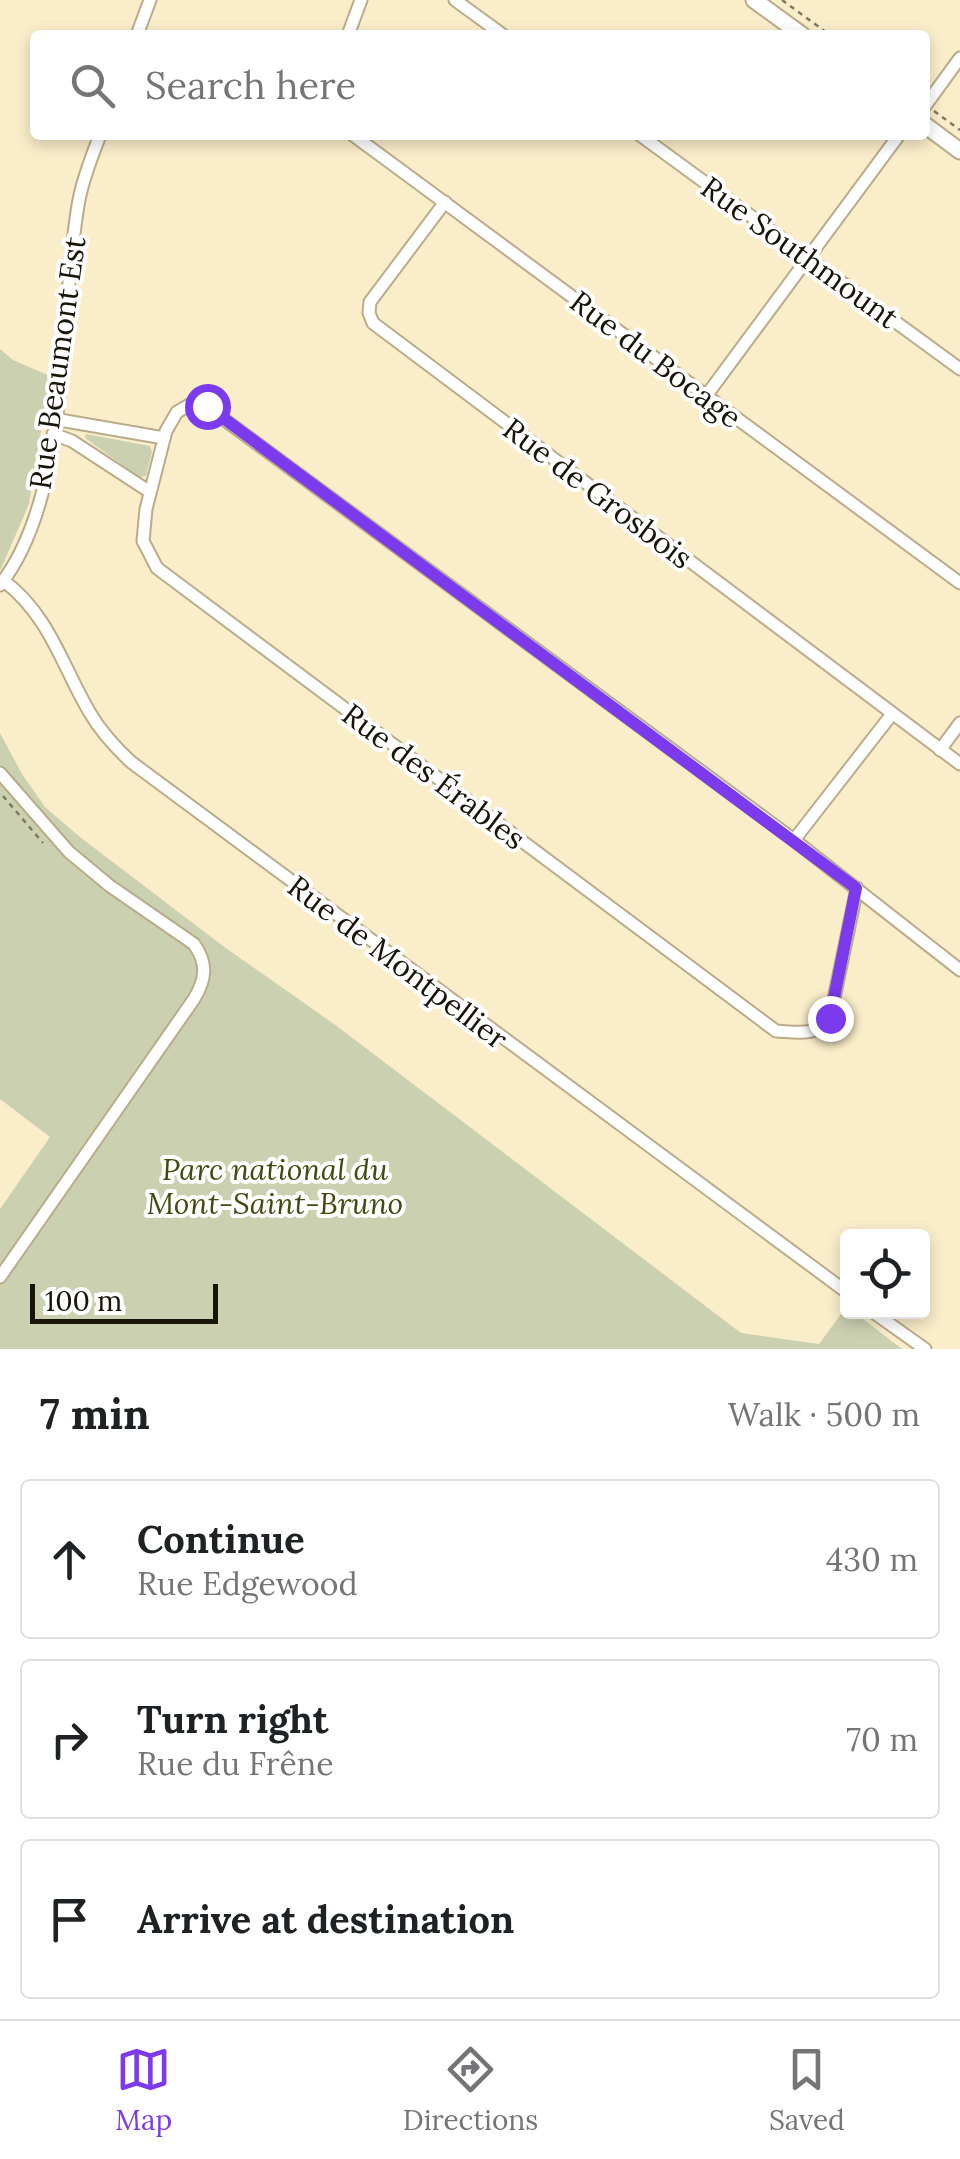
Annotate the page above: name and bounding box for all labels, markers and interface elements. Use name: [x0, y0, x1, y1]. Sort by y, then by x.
search box: [30, 30, 930, 140]
icon: search: [65, 58, 120, 113]
text: Search here: [145, 61, 356, 109]
street label: Rue Southmount: [694, 168, 906, 337]
street label: Rue Beaumont Est: [20, 234, 94, 492]
street label: Rue du Bocage: [562, 282, 749, 437]
route start: [185, 384, 231, 430]
street label: Rue de Grosbois: [496, 409, 700, 577]
street label: Rue des Érables: [335, 695, 533, 857]
street label: Rue de Montpellier: [281, 867, 515, 1057]
route end: [808, 996, 854, 1042]
park label: Parc national du Mont-Saint-Bruno: [147, 1150, 403, 1222]
map controls: [840, 1229, 930, 1319]
button: locate: [840, 1229, 930, 1319]
scale bar: [30, 1279, 218, 1324]
text: 100 m: [45, 1283, 122, 1319]
text: 7 min: [40, 1387, 150, 1441]
text: Walk · 500 m: [728, 1394, 920, 1435]
text: Continue: [137, 1515, 305, 1563]
icon: ahead: [42, 1532, 97, 1587]
text: 430 m: [826, 1539, 918, 1580]
text: Rue Edgewood: [137, 1563, 358, 1604]
text: Turn right: [137, 1695, 328, 1743]
icon: right: [42, 1712, 97, 1767]
text: 70 m: [846, 1719, 918, 1760]
text: Rue du Frêne: [137, 1743, 334, 1784]
icon: arrive: [42, 1892, 97, 1947]
text: Arrive at destination: [137, 1895, 514, 1943]
tab: Map: [115, 2042, 172, 2138]
tab: Directions: [403, 2042, 538, 2138]
tab: Saved: [769, 2042, 845, 2138]

